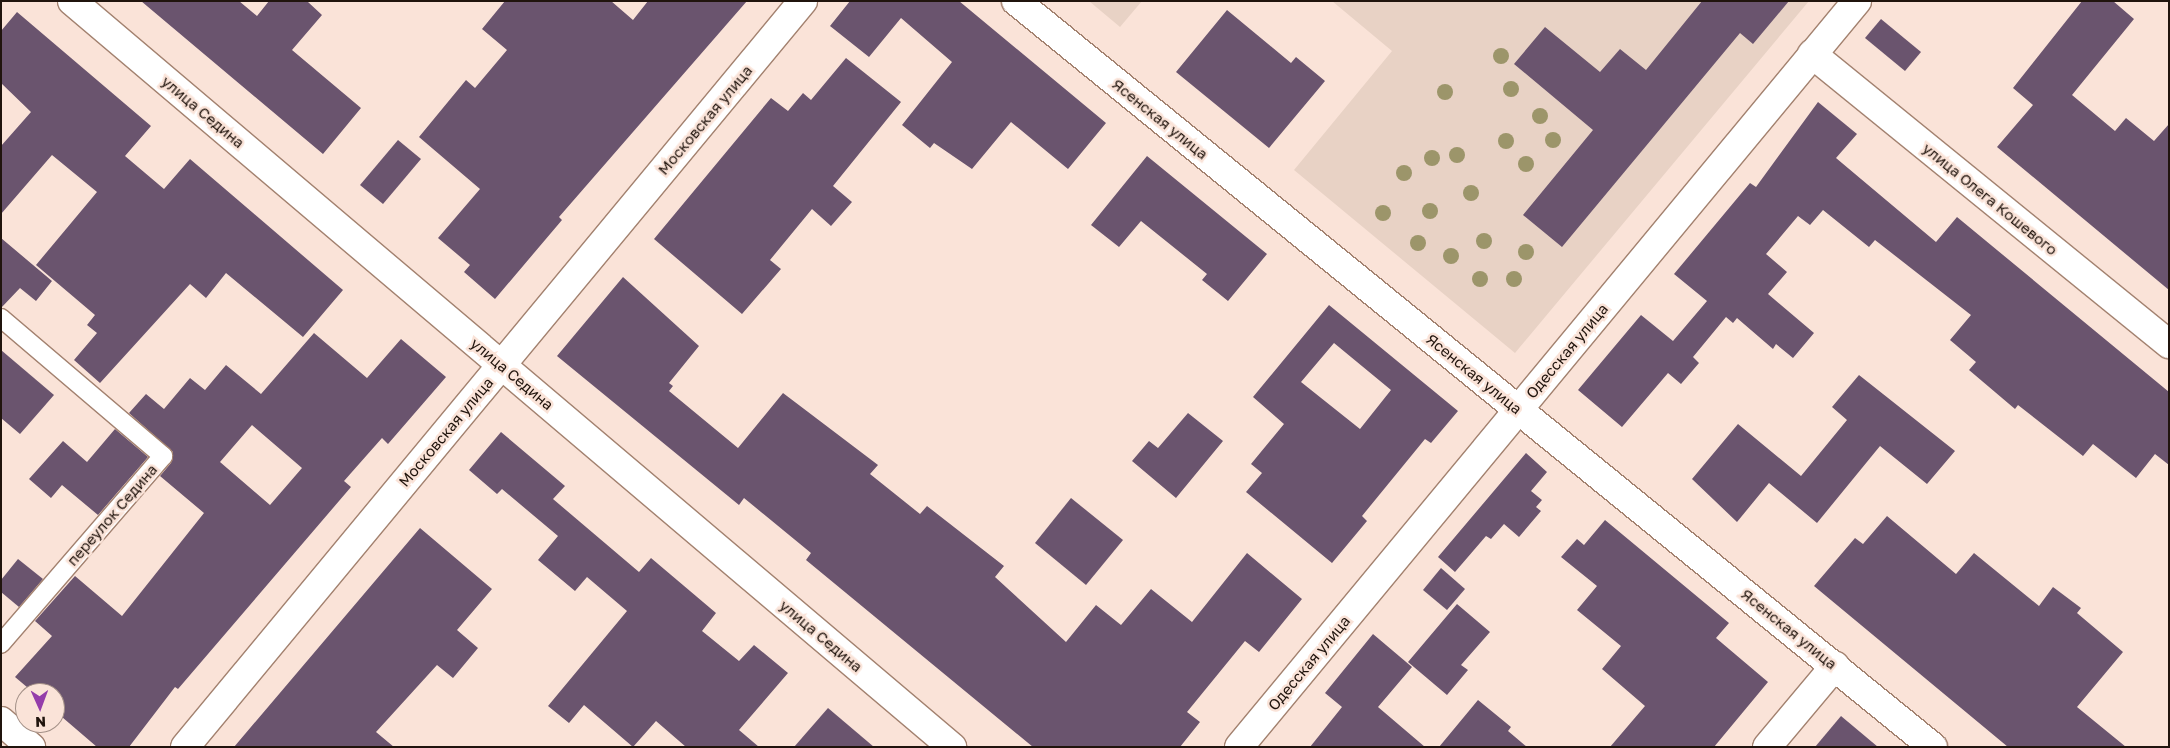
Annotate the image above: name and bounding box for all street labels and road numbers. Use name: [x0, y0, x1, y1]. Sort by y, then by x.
street label: Московская улица: [654, 62, 756, 178]
street label: улица Седина: [158, 72, 248, 152]
street label: Ясенская улица: [1109, 75, 1211, 163]
street label: улица Олега Кошевого: [1919, 139, 2061, 259]
street label: Одесская улица: [1522, 300, 1612, 402]
street label: Ясенская улица: [1423, 330, 1525, 418]
street label: улица Седина: [467, 334, 557, 414]
street label: Московская улица: [395, 374, 497, 490]
street label: переулок Седина: [63, 461, 161, 569]
street label: Ясенская улица: [1738, 585, 1840, 673]
street label: улица Седина: [776, 596, 866, 676]
street label: Одесская улица: [1264, 612, 1354, 714]

